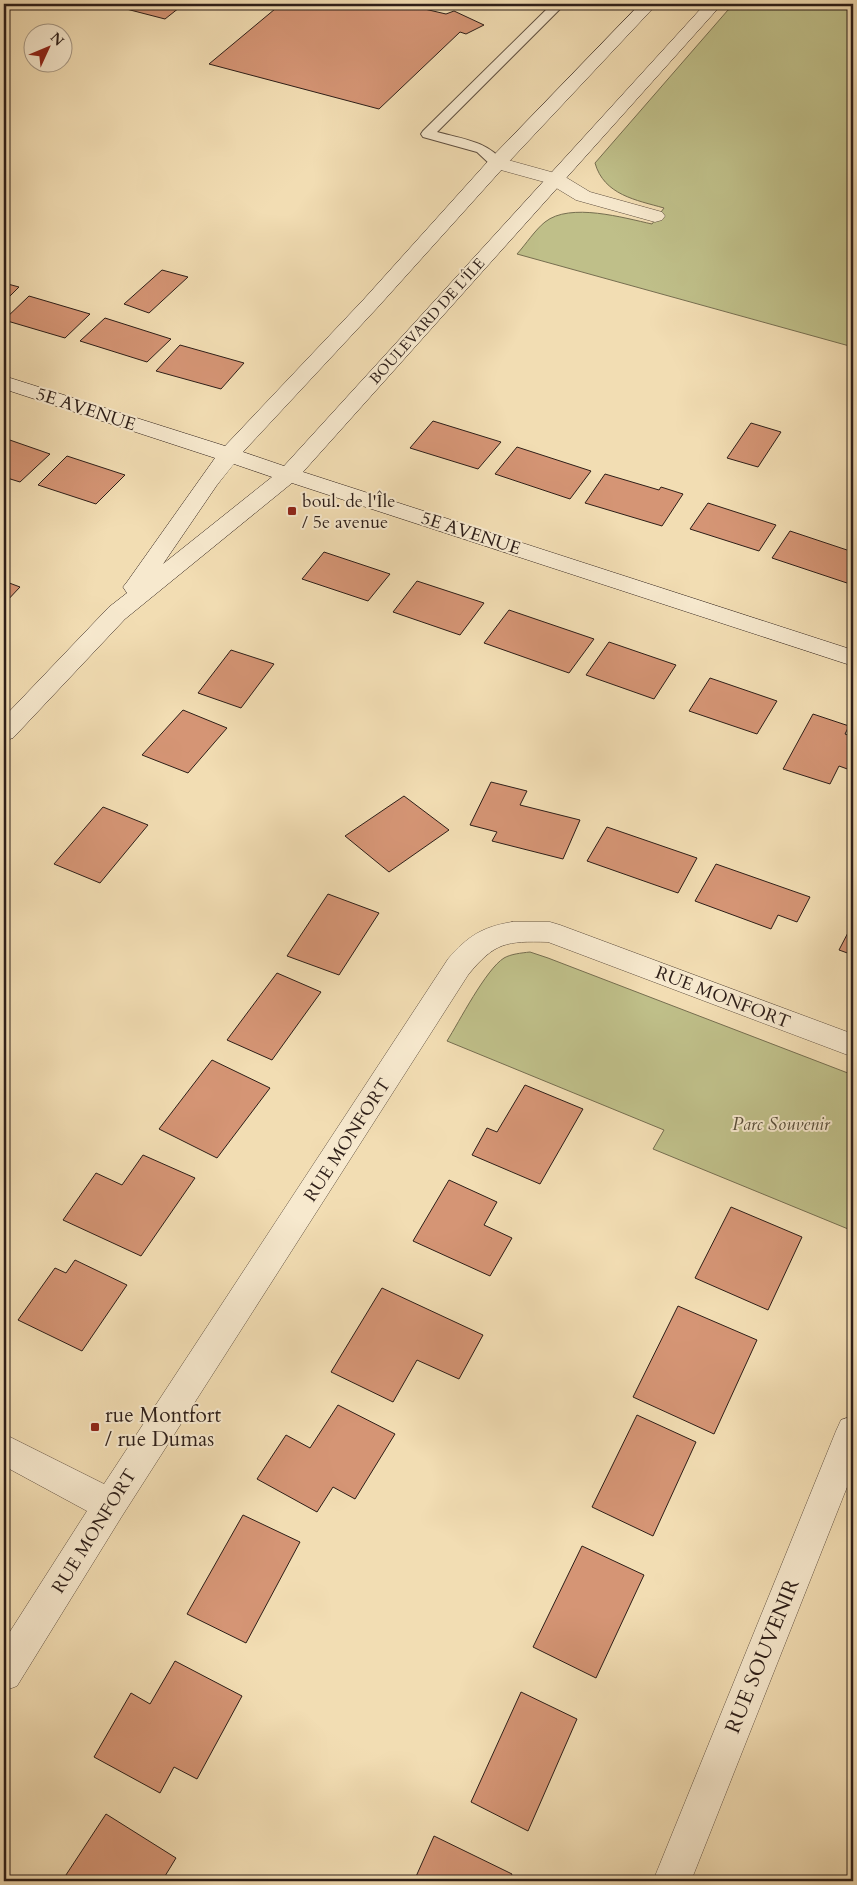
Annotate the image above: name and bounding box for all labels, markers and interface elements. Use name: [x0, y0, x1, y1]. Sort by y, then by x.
north arrow: [22, 22, 72, 72]
text: N: [46, 28, 68, 50]
street label: BOULEVARD DE L'ÎLE: [364, 253, 489, 388]
street label: 5E AVENUE: [33, 382, 139, 437]
place label: boul. de l'Île / 5e avenue: [302, 489, 395, 535]
marker: boul. de l'Île / 5e avenue: [286, 505, 298, 517]
street label: 5E AVENUE: [418, 506, 524, 561]
street label: RUE MONFORT: [652, 960, 794, 1035]
street label: RUE MONFORT: [298, 1074, 397, 1207]
park label: Parc Souvenir: [732, 1112, 831, 1137]
place label: rue Montfort / rue Dumas: [105, 1401, 221, 1454]
marker: rue Montfort / rue Dumas: [89, 1421, 101, 1433]
street label: RUE MONFORT: [46, 1464, 143, 1598]
street label: RUE SOUVENIR: [718, 1574, 807, 1738]

